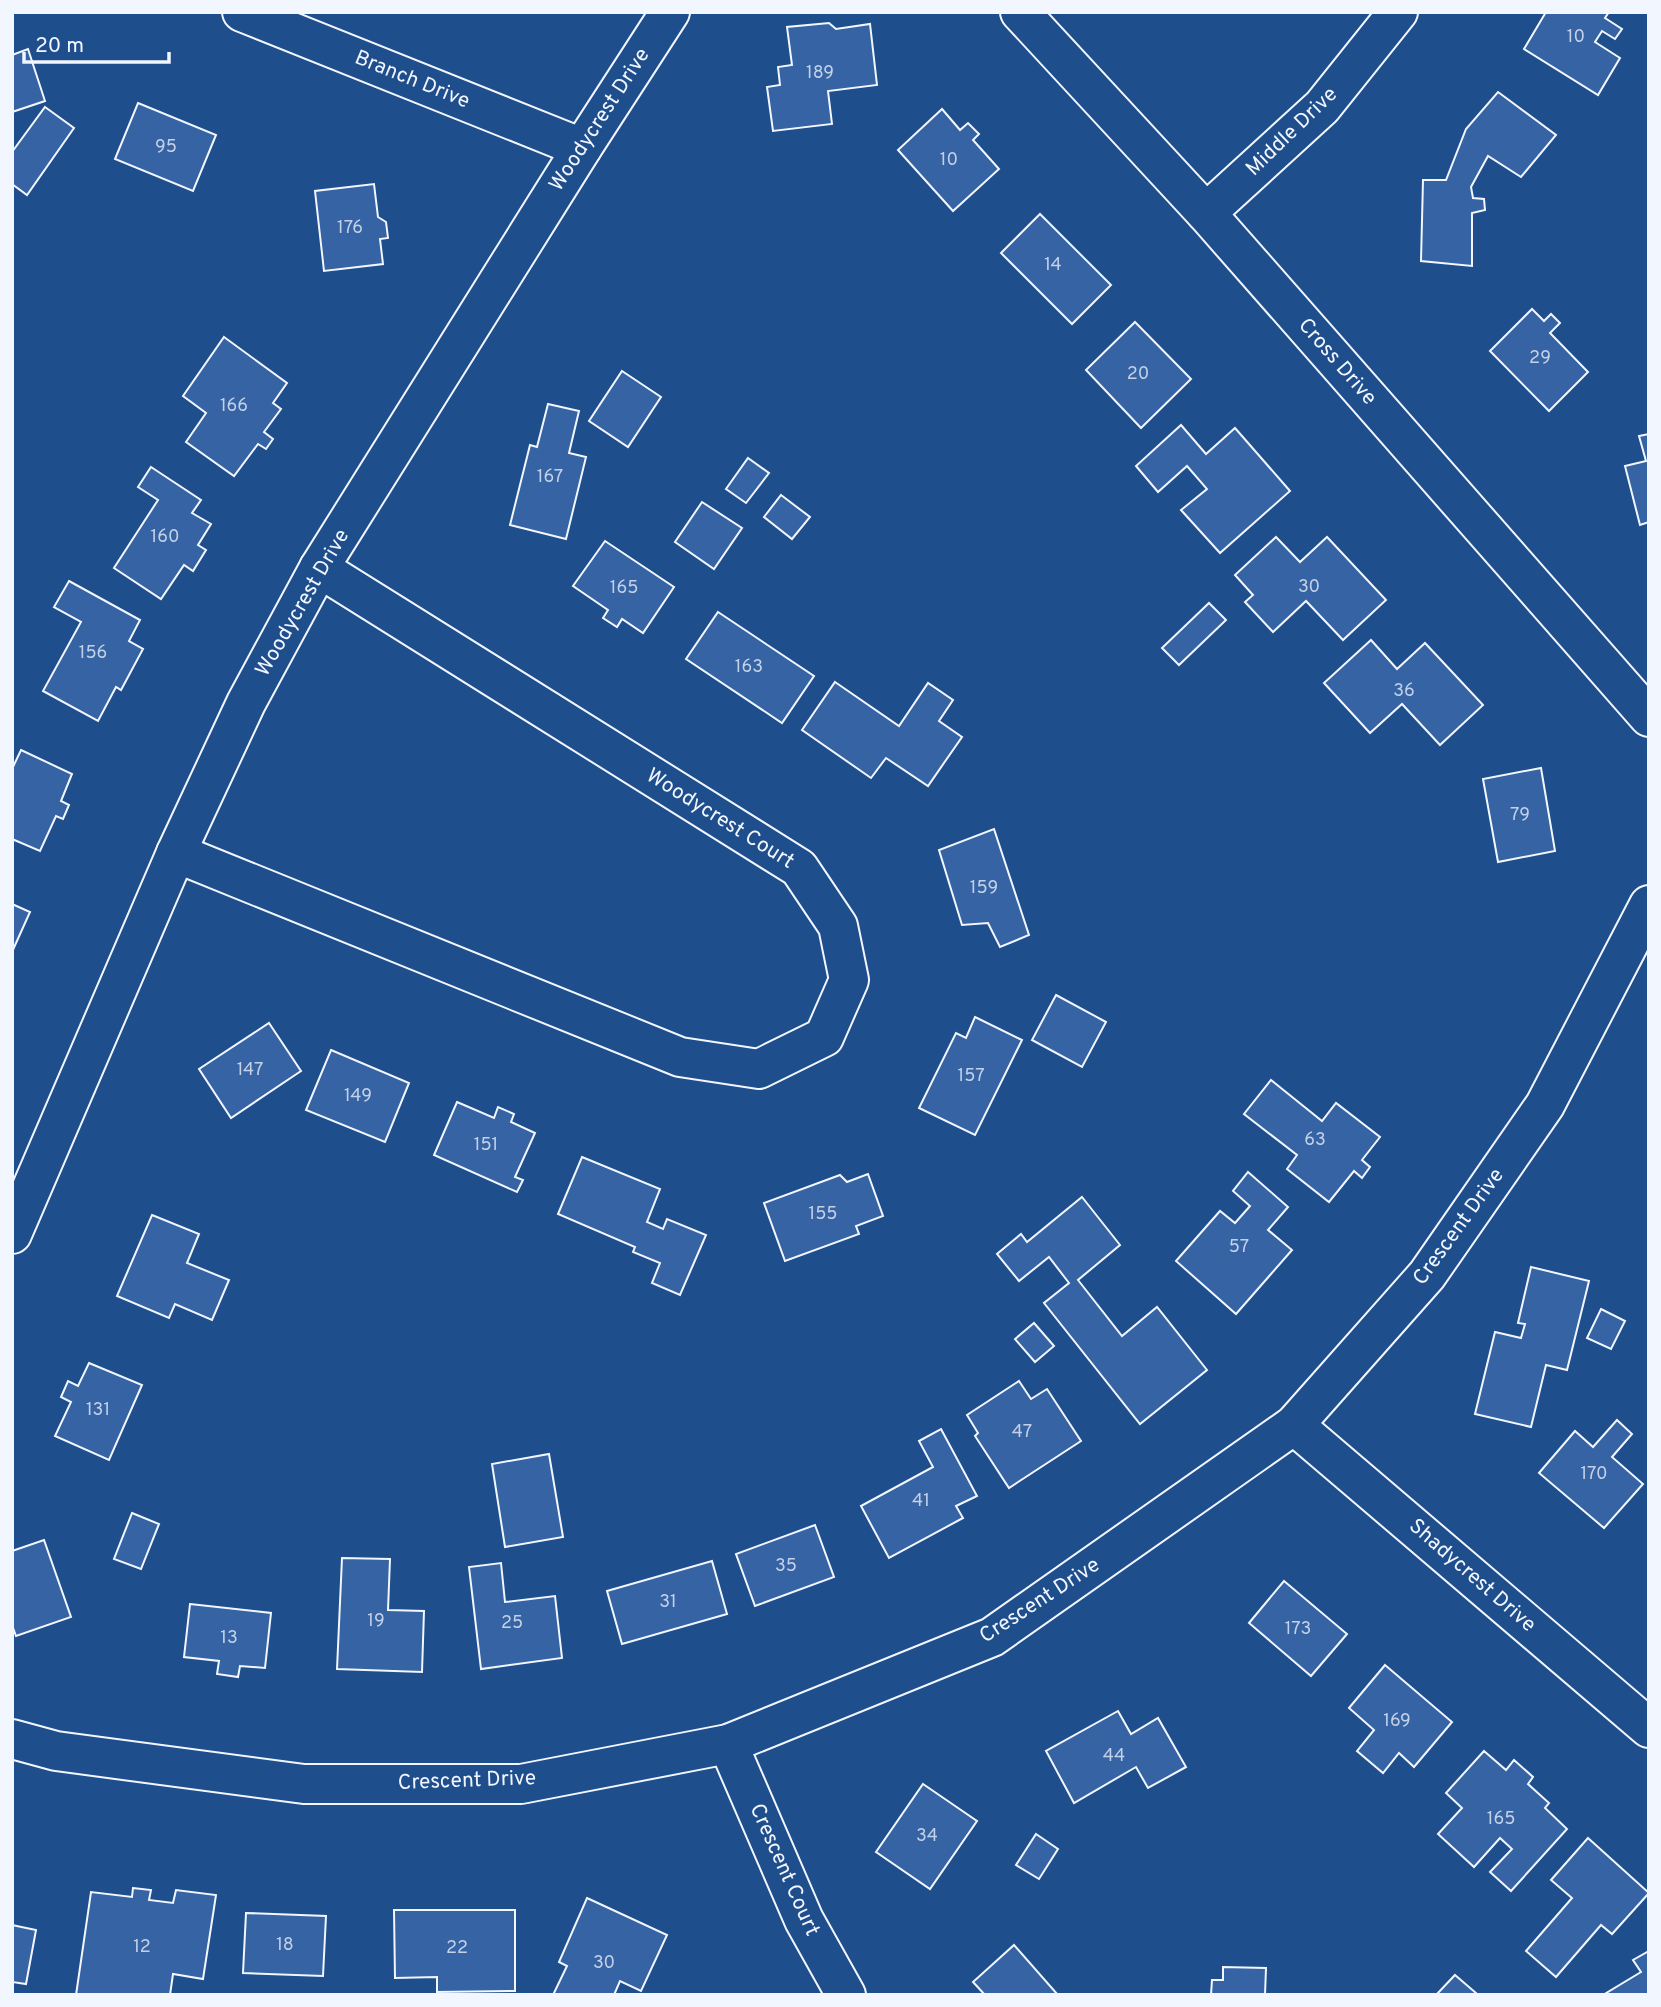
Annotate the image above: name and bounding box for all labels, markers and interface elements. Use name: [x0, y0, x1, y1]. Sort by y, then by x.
scale bar: [24, 21, 170, 65]
house number: 10: [1567, 26, 1585, 49]
text: 20 m: [35, 33, 84, 60]
street label: Woodycrest Drive: [544, 43, 656, 197]
street label: Branch Drive: [350, 45, 474, 115]
house number: 189: [806, 62, 834, 85]
street label: Middle Drive: [1240, 82, 1344, 182]
house number: 95: [155, 136, 177, 159]
house number: 10: [940, 149, 958, 172]
house number: 176: [337, 217, 363, 240]
house number: 14: [1044, 254, 1062, 277]
street label: Cross Drive: [1292, 313, 1382, 411]
house number: 29: [1529, 347, 1551, 370]
house number: 20: [1127, 363, 1149, 386]
house number: 166: [220, 395, 248, 418]
house number: 167: [537, 466, 563, 489]
street label: Woodycrest Drive: [250, 525, 356, 681]
house number: 160: [150, 526, 180, 549]
house number: 30: [1298, 576, 1320, 599]
house number: 165: [610, 577, 638, 600]
house number: 156: [79, 642, 107, 665]
house number: 163: [735, 656, 763, 679]
house number: 36: [1393, 680, 1415, 703]
street label: Woodycrest Court: [641, 763, 799, 875]
house number: 79: [1510, 804, 1530, 827]
house number: 159: [970, 877, 998, 900]
house number: 147: [237, 1059, 263, 1082]
house number: 157: [957, 1065, 985, 1088]
house number: 149: [344, 1085, 372, 1108]
house number: 63: [1304, 1129, 1326, 1152]
house number: 151: [474, 1134, 498, 1157]
street label: Crescent Drive: [1407, 1163, 1511, 1291]
house number: 155: [808, 1203, 838, 1226]
house number: 57: [1229, 1236, 1249, 1259]
house number: 131: [86, 1399, 110, 1422]
house number: 47: [1012, 1421, 1032, 1444]
house number: 170: [1580, 1463, 1608, 1486]
house number: 41: [912, 1490, 930, 1513]
street label: Shadycrest Drive: [1403, 1513, 1541, 1639]
street label: Crescent Drive: [975, 1552, 1105, 1650]
house number: 35: [775, 1555, 797, 1578]
house number: 31: [659, 1591, 677, 1614]
house number: 19: [367, 1610, 385, 1633]
house number: 25: [501, 1612, 523, 1635]
house number: 173: [1285, 1618, 1311, 1641]
house number: 13: [220, 1627, 238, 1650]
house number: 169: [1383, 1710, 1411, 1733]
house number: 44: [1103, 1745, 1125, 1768]
street label: Crescent Drive: [397, 1765, 537, 1797]
street label: Crescent Court: [743, 1799, 825, 1941]
house number: 165: [1487, 1808, 1515, 1831]
house number: 34: [916, 1825, 938, 1848]
house number: 18: [276, 1934, 294, 1957]
house number: 12: [133, 1936, 151, 1959]
house number: 22: [446, 1937, 468, 1960]
house number: 30: [593, 1952, 615, 1975]

